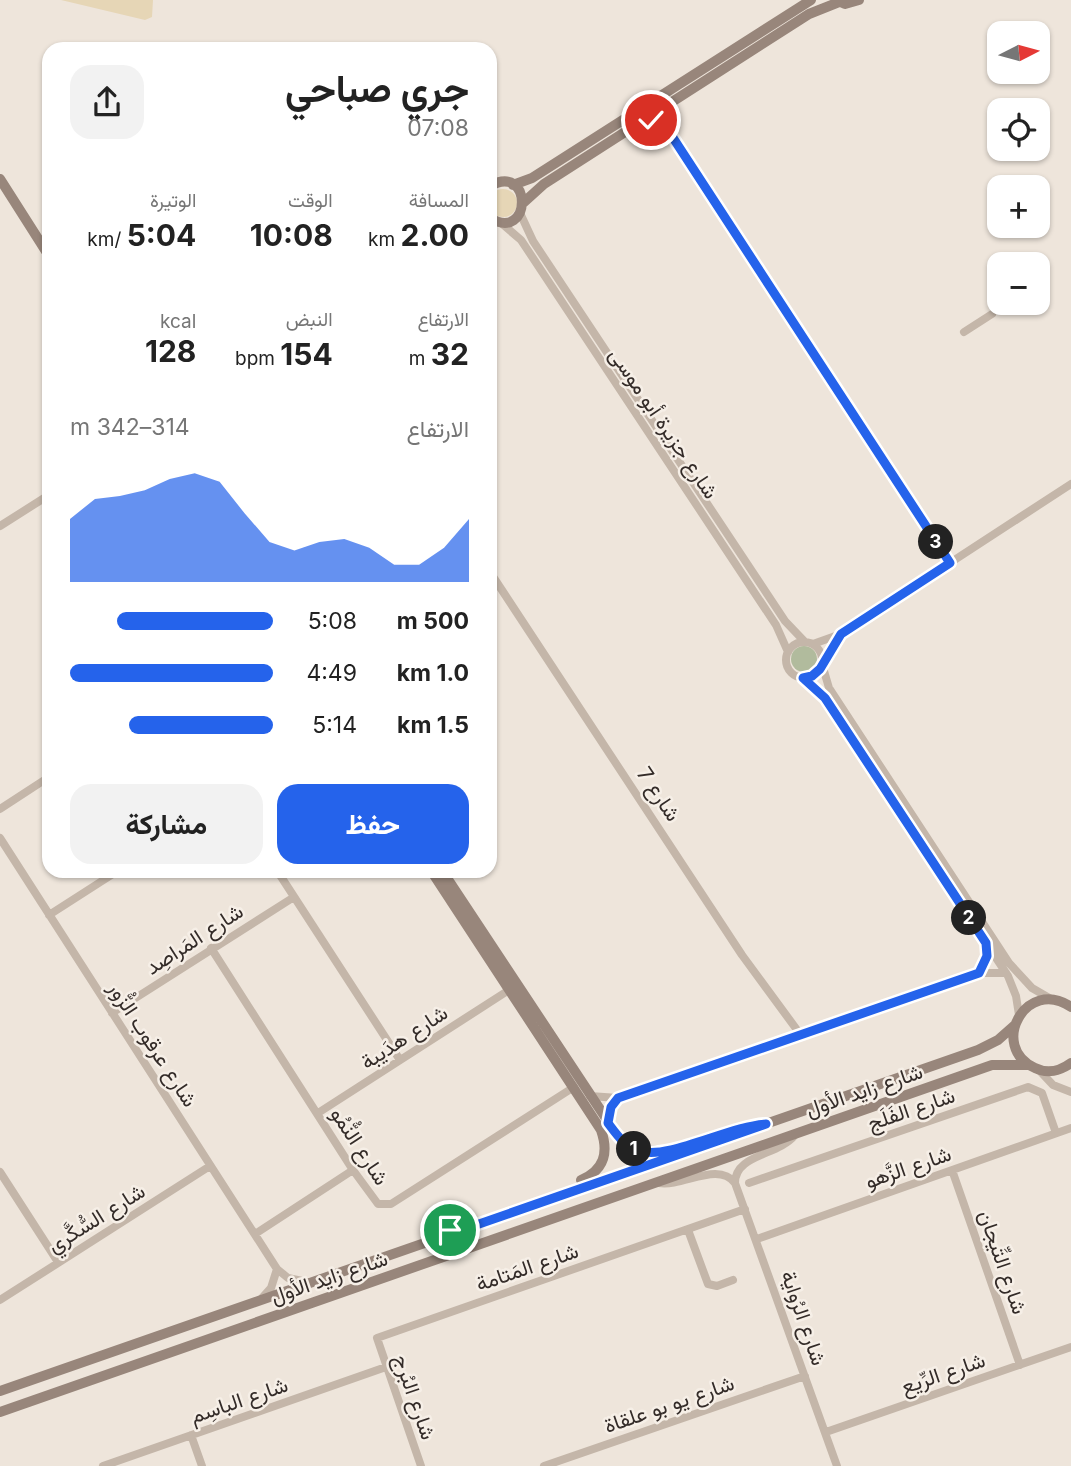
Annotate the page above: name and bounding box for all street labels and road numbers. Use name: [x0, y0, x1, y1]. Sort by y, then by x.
street label: شارع جزيرة أبو موسى: [603, 343, 724, 504]
street label: شارع 7: [630, 762, 686, 827]
street label: شارع المَراصِد: [140, 898, 249, 981]
street label: شارع عرقوب الزُّور: [101, 975, 204, 1112]
street label: شارع هدَيبة: [356, 1000, 453, 1076]
street label: شارع زايد الأول: [802, 1058, 926, 1124]
street label: شارع الفَلَج: [864, 1082, 959, 1137]
street label: شارع النُّمُو: [324, 1101, 396, 1191]
street label: شارع الزَّهو: [862, 1141, 955, 1195]
street label: شارع السُّكَّري: [42, 1178, 152, 1262]
street label: شارع التِّيجان: [972, 1207, 1032, 1318]
street label: شارع المَتامة: [472, 1238, 582, 1298]
street label: شارع زايد الأول: [267, 1245, 391, 1311]
street label: شارع الرُواية: [774, 1267, 832, 1369]
street label: شارع الرِّيع: [898, 1347, 989, 1401]
street label: شارع البُرج: [387, 1351, 441, 1444]
street label: شارع يو بو علقاة: [601, 1370, 738, 1440]
street label: شارع الباسِم: [187, 1372, 292, 1430]

